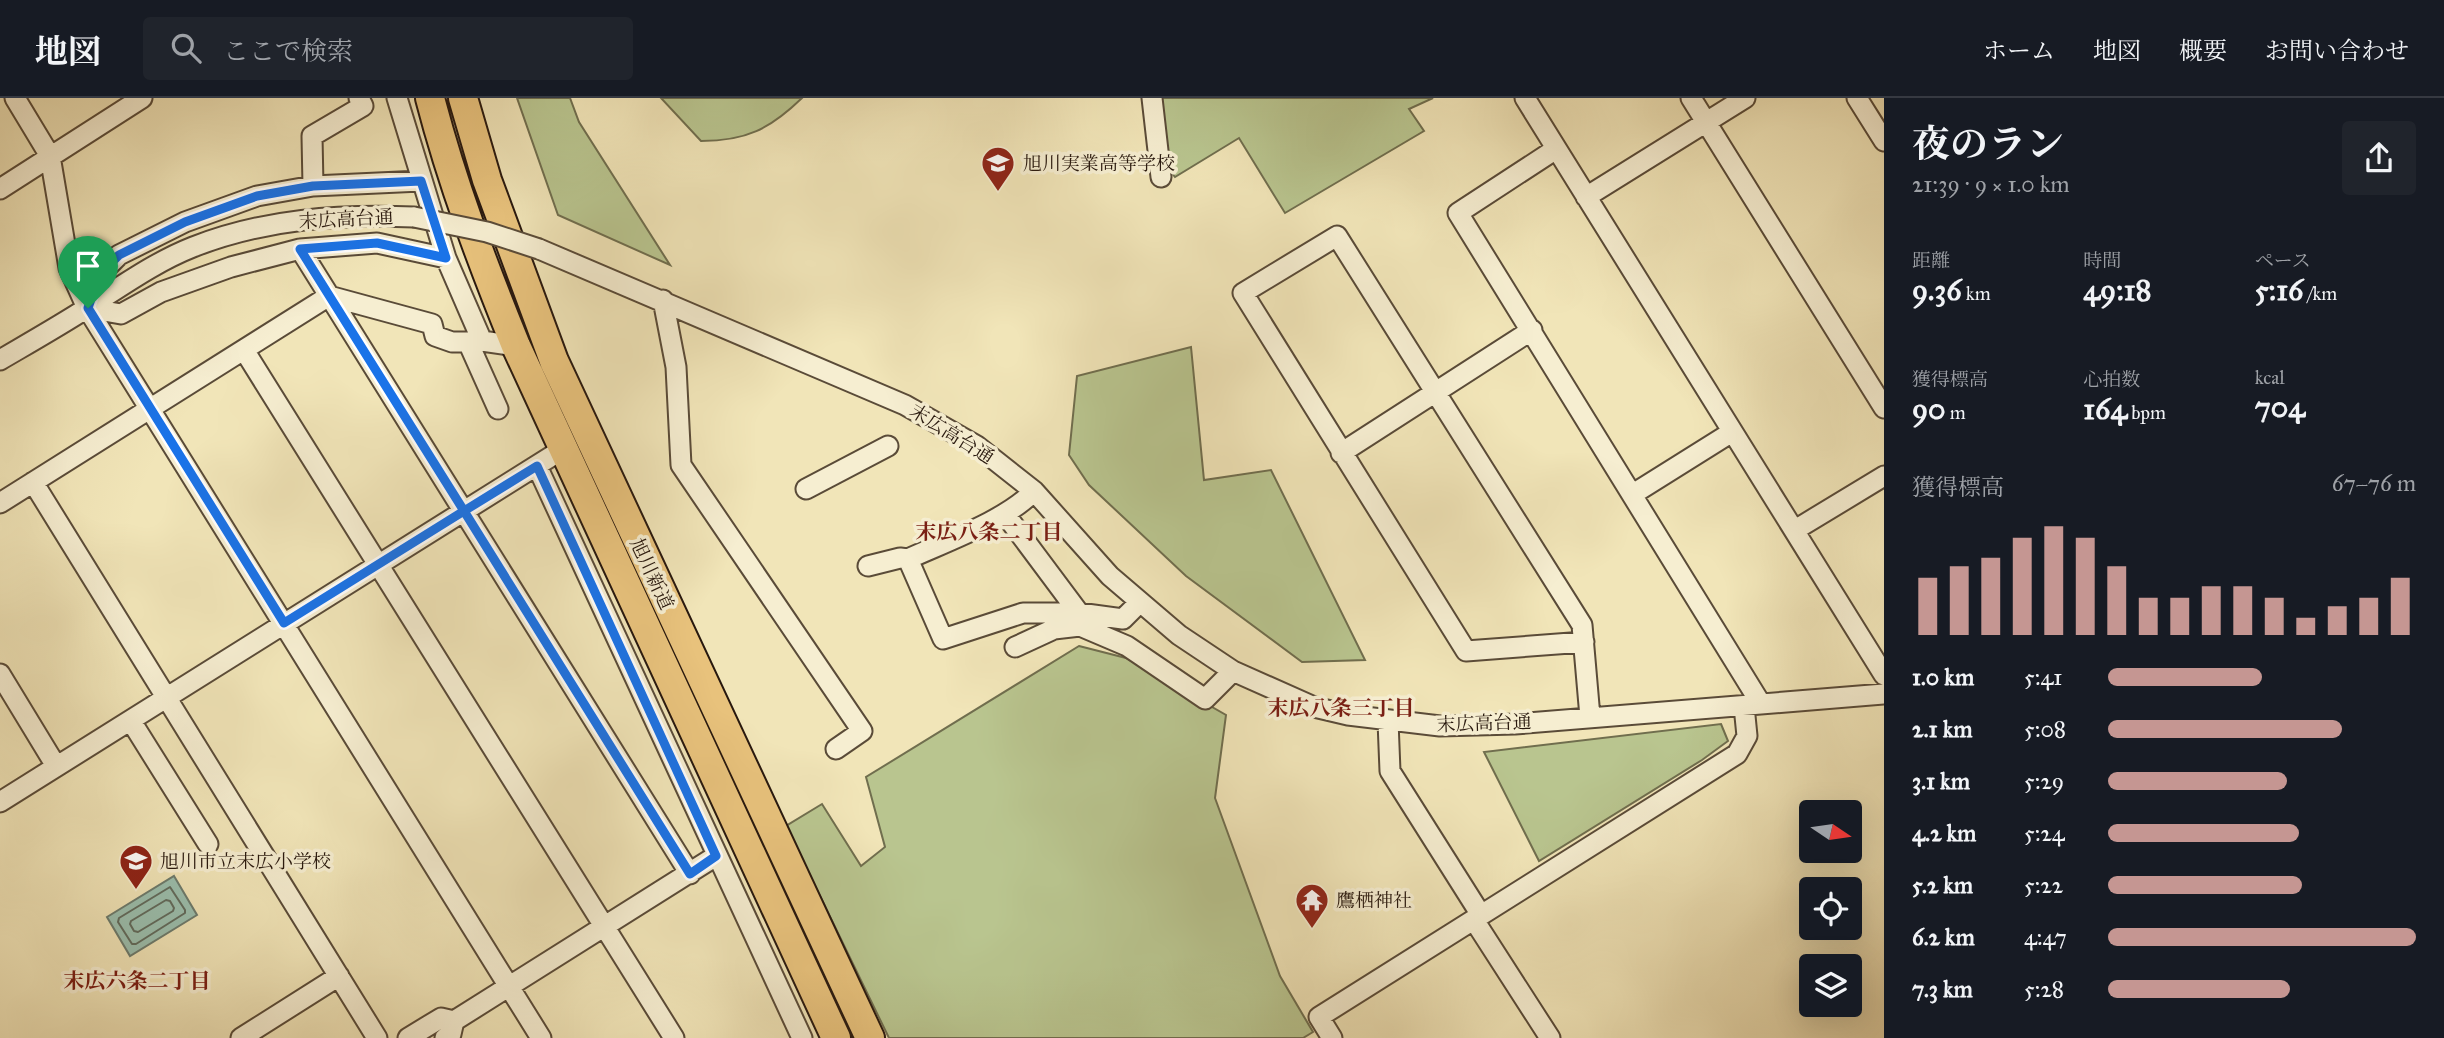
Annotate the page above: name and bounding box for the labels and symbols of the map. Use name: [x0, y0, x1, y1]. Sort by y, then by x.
school or university icon: 旭川実業高等学校: [979, 144, 1017, 193]
place label: 旭川実業高等学校: [1023, 152, 1175, 175]
street label: 末広高台通: [298, 205, 394, 233]
pin: [58, 236, 118, 308]
street label: 末広高台通: [906, 399, 998, 469]
district label: 末広八条二丁目: [916, 519, 1063, 545]
street label: 旭川新道: [626, 535, 678, 613]
district label: 末広八条三丁目: [1268, 695, 1415, 721]
street label: 末広高台通: [1436, 710, 1532, 736]
north arrow: [1799, 800, 1862, 863]
school or university icon: 旭川市立末広小学校: [117, 842, 155, 891]
place label: 旭川市立末広小学校: [160, 850, 331, 873]
temple icon: 鷹栖神社: [1293, 881, 1331, 930]
place label: 鷹栖神社: [1336, 889, 1412, 912]
district label: 末広六条二丁目: [64, 968, 211, 994]

